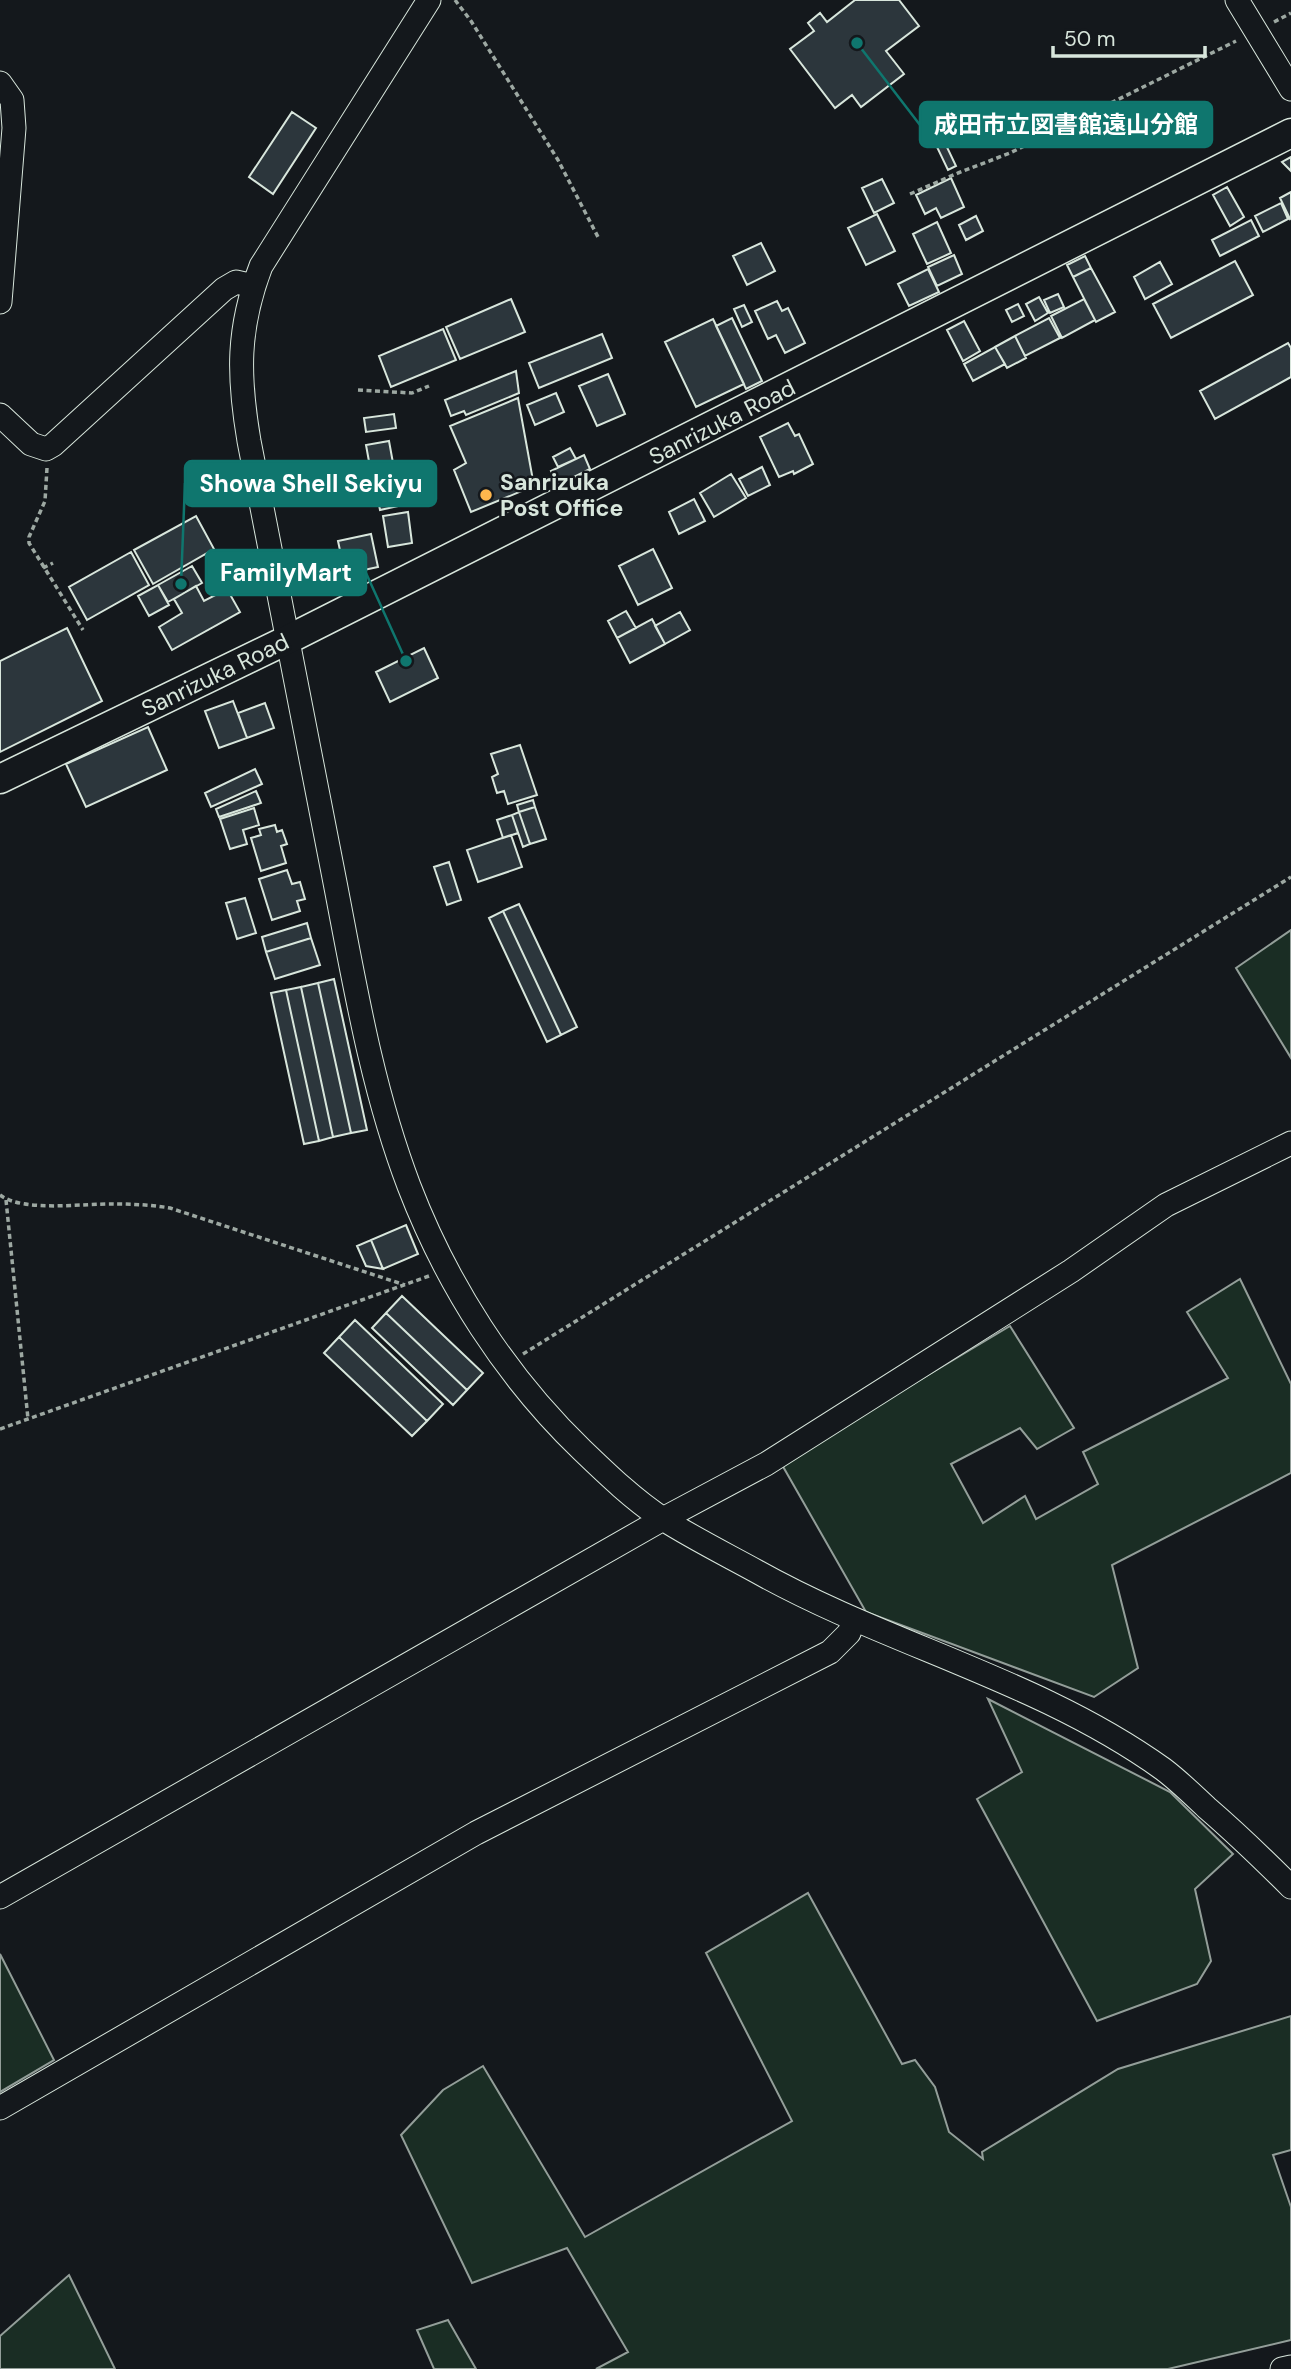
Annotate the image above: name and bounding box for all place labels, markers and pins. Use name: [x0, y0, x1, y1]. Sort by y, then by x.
callout: 成田市立図書館遠山分館: [920, 102, 1212, 147]
callout: Showa Shell Sekiyu: [185, 461, 436, 506]
place label: Sanrizuka Post Office: [500, 467, 623, 523]
marker: Sanrizuka Post Office: [478, 487, 494, 503]
callout: FamilyMart: [206, 550, 366, 595]

